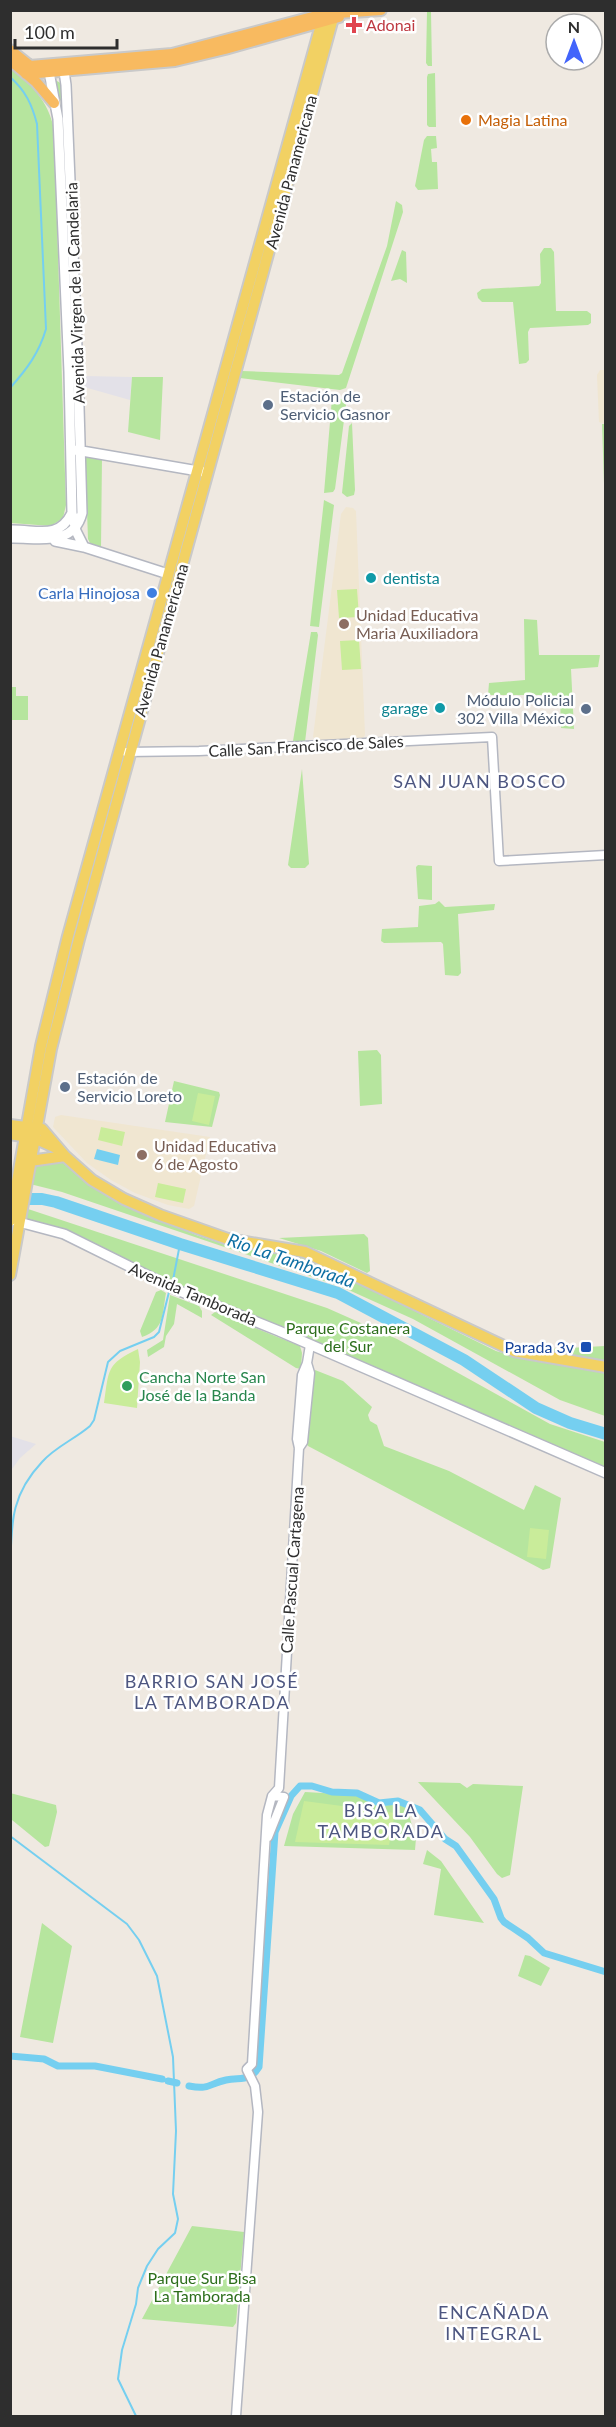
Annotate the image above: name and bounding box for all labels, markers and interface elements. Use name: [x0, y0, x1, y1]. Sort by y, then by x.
scale bar: [15, 12, 117, 50]
north arrow: [544, 12, 604, 72]
place label: Adonai: [366, 15, 415, 34]
text: N: [568, 17, 580, 36]
marker: Adonai: [347, 18, 361, 32]
text: 100 m: [24, 21, 75, 43]
street label: Avenida Panamericana: [261, 93, 320, 251]
place label: Magia Latina: [478, 110, 568, 129]
marker: Magia Latina: [459, 113, 473, 127]
street label: Avenida Virgen de la Candelaria: [61, 182, 88, 404]
place label: Estación de Servicio Gasnor: [280, 386, 390, 423]
marker: Estación de Servicio Gasnor: [261, 398, 275, 412]
street label: Avenida Panamericana: [130, 561, 191, 719]
place label: dentista: [383, 568, 440, 587]
marker: dentista: [364, 571, 378, 585]
place label: Carla Hinojosa: [38, 583, 140, 602]
marker: Carla Hinojosa: [145, 586, 159, 600]
place label: Unidad Educativa Maria Auxiliadora: [356, 605, 478, 642]
marker: Unidad Educativa Maria Auxiliadora: [337, 617, 351, 631]
place label: Módulo Policial 302 Villa México: [457, 690, 574, 727]
place label: garage: [381, 698, 428, 717]
marker: garage: [433, 701, 447, 715]
marker: Módulo Policial 302 Villa México: [579, 702, 593, 716]
street label: Calle San Francisco de Sales: [208, 731, 404, 760]
district label: SAN JUAN BOSCO: [393, 770, 567, 792]
place label: Estación de Servicio Loreto: [77, 1068, 182, 1105]
marker: Estación de Servicio Loreto: [58, 1080, 72, 1094]
place label: Unidad Educativa 6 de Agosto: [154, 1136, 276, 1173]
marker: Unidad Educativa 6 de Agosto: [135, 1148, 149, 1162]
water label: Río La Tamborada: [225, 1228, 358, 1292]
street label: Avenida Tamborada: [126, 1258, 260, 1329]
park label: Parque Costanera del Sur: [286, 1318, 410, 1355]
place label: Parada 3v: [505, 1337, 575, 1356]
marker: Parada 3v: [579, 1340, 593, 1354]
place label: Cancha Norte San José de la Banda: [139, 1367, 266, 1404]
marker: Cancha Norte San José de la Banda: [120, 1379, 134, 1393]
street label: Calle Pascual Cartagena: [276, 1486, 307, 1654]
district label: BARRIO SAN JOSÉ LA TAMBORADA: [125, 1670, 299, 1713]
district label: BISA LA TAMBORADA: [318, 1799, 444, 1842]
park label: Parque Sur Bisa La Tamborada: [147, 2268, 257, 2305]
district label: ENCAÑADA INTEGRAL: [438, 2301, 550, 2344]

